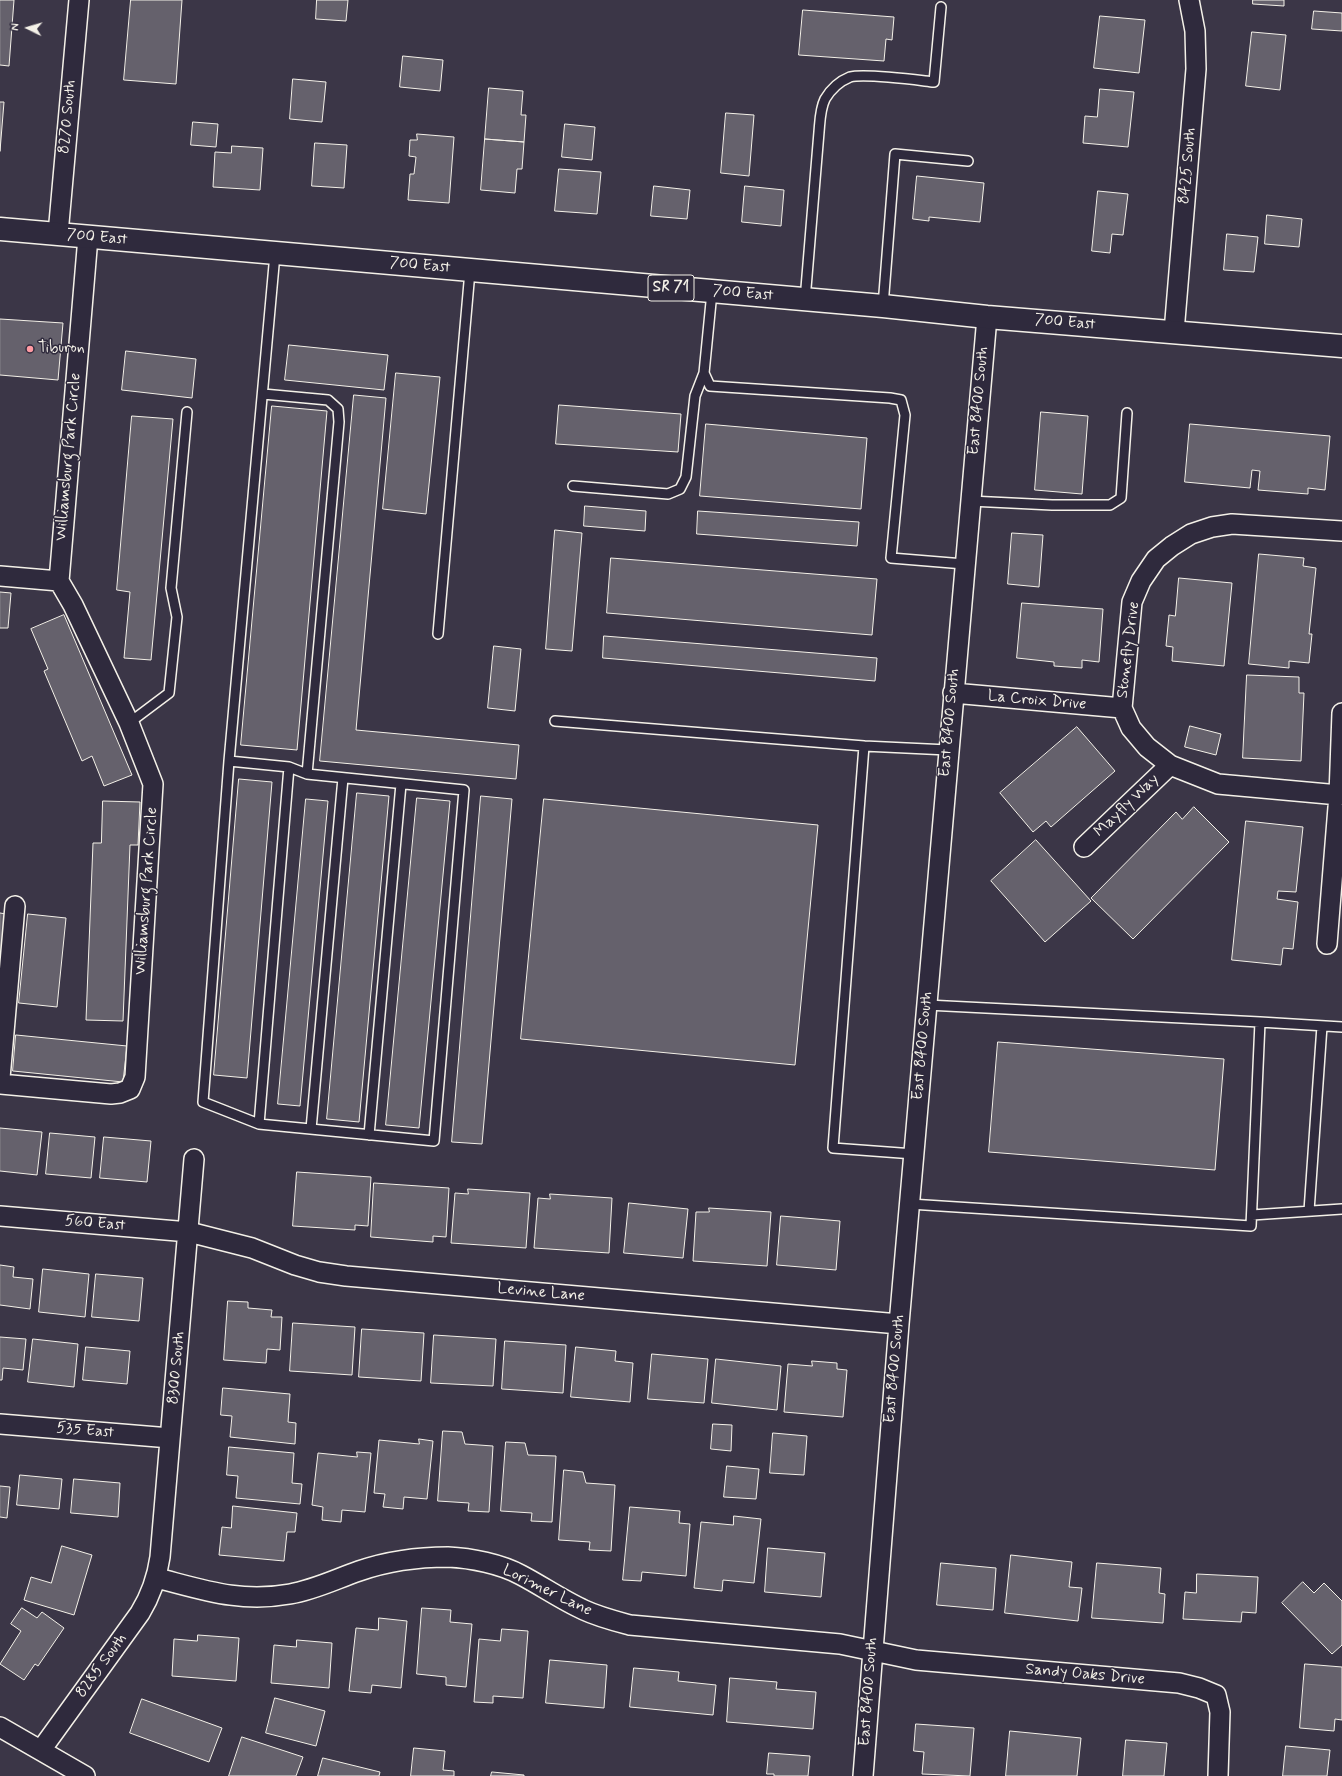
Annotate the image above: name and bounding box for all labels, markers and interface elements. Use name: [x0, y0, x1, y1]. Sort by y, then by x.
north arrow: [8, 8, 48, 48]
text: N: [9, 23, 23, 31]
street label: 8270 South: [55, 79, 81, 155]
street label: 8425 South: [1175, 127, 1201, 205]
street label: 700 East: [66, 226, 128, 250]
street label: 700 East: [389, 254, 451, 278]
road number: SR 71: [648, 275, 694, 301]
street label: 700 East: [712, 282, 774, 306]
street label: 700 East: [1034, 311, 1096, 335]
place label: Tiburon: [38, 339, 85, 359]
marker: Tiburon: [25, 344, 35, 354]
street label: East 8400 South: [965, 346, 993, 456]
street label: Williamsburg Park Circle: [52, 372, 86, 542]
street label: Stonefly Drive: [1114, 600, 1144, 700]
street label: East 8400 South: [936, 668, 964, 778]
street label: La Croix Drive: [987, 687, 1087, 715]
street label: Mayfly Way: [1091, 770, 1163, 842]
street label: Williamsburg Park Circle: [132, 806, 162, 976]
street label: East 8400 South: [909, 991, 937, 1101]
street label: 560 East: [64, 1212, 126, 1236]
street label: Levine Lane: [496, 1280, 586, 1306]
street label: East 8400 South: [881, 1314, 909, 1424]
street label: 8300 South: [164, 1331, 190, 1405]
street label: 535 East: [55, 1419, 115, 1443]
street label: Lorimer Lane: [499, 1561, 595, 1621]
street label: 8285 South: [72, 1630, 132, 1702]
street label: East 8400 South: [856, 1637, 882, 1747]
street label: Sandy Oaks Drive: [1025, 1660, 1145, 1690]

